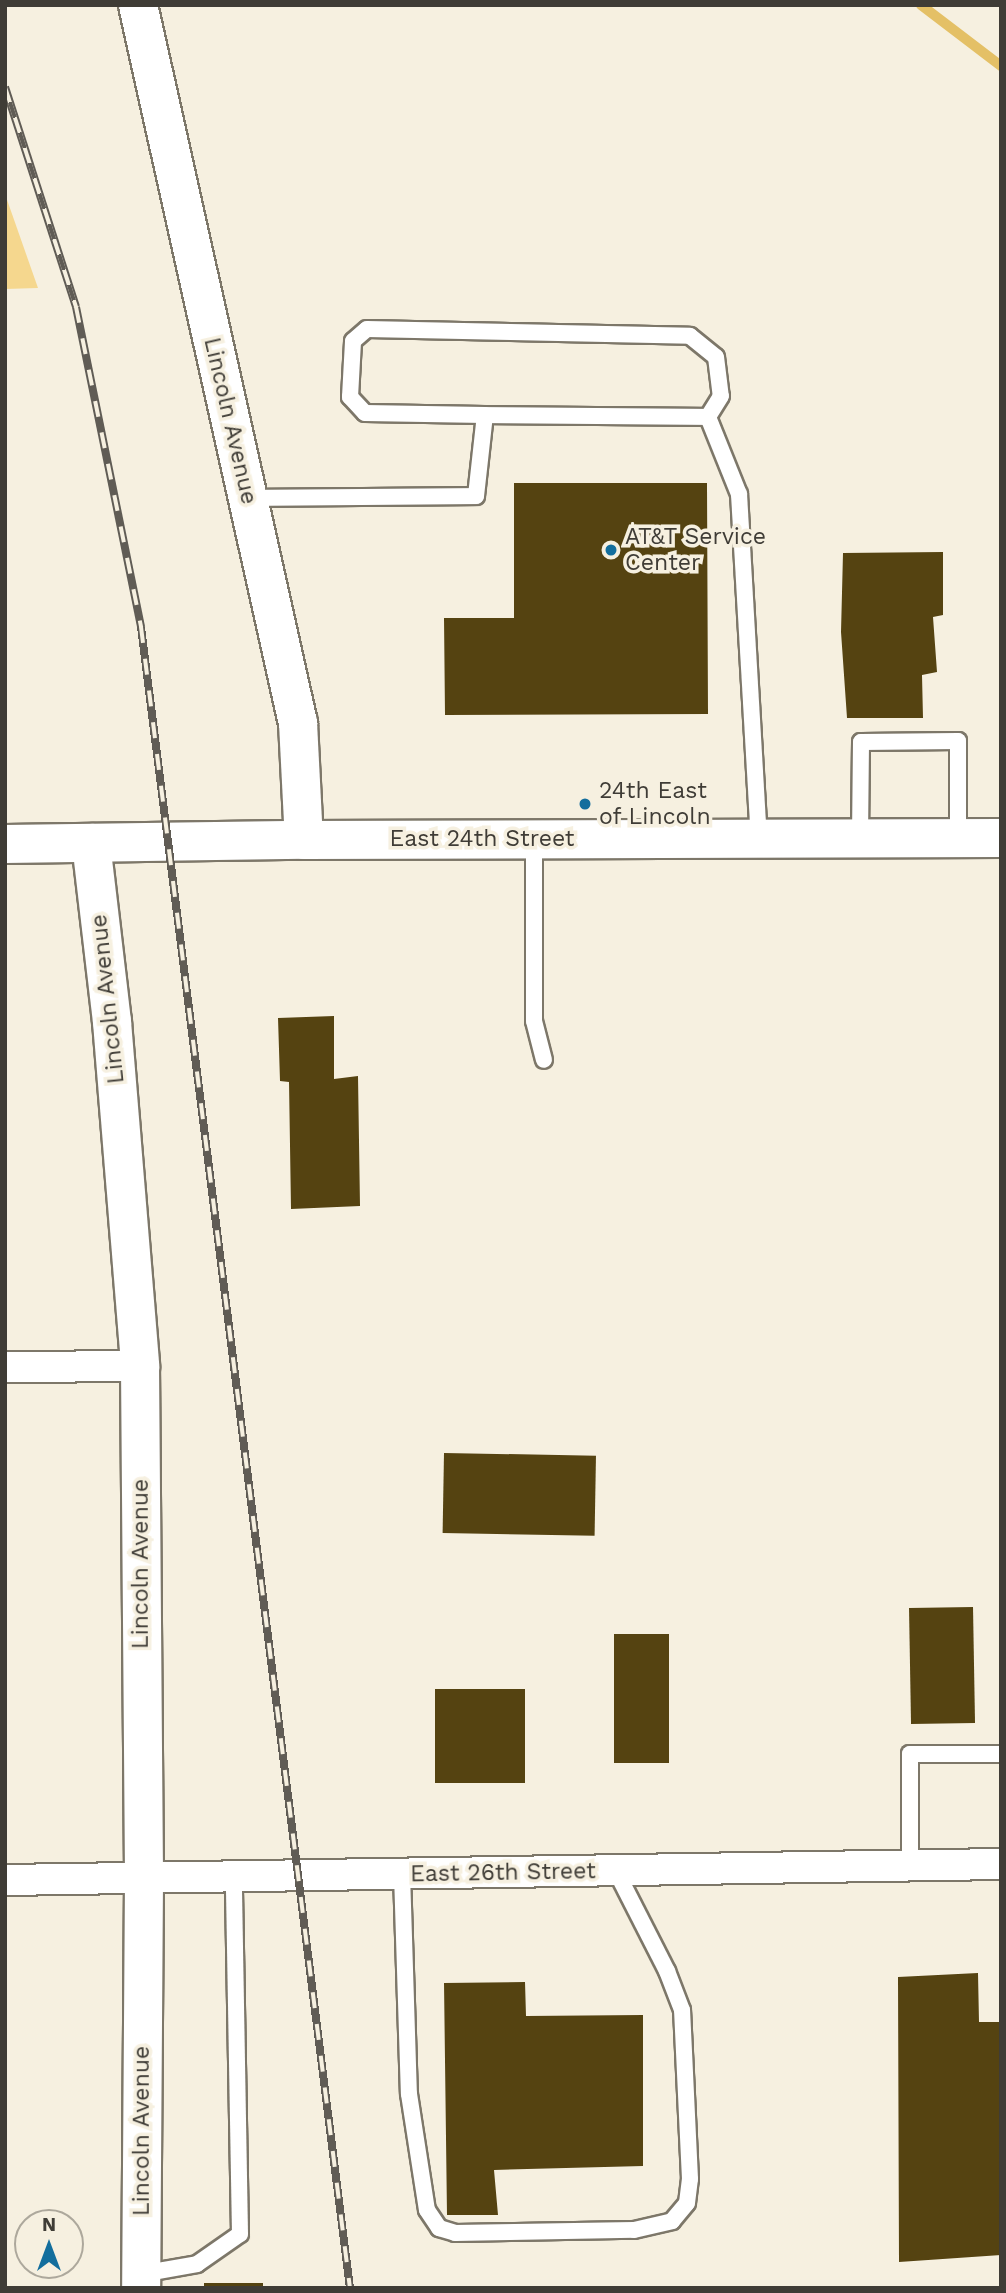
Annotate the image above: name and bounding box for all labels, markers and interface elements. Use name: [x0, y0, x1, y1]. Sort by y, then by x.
street label: Lincoln Avenue: [197, 334, 263, 508]
place label: AT&T Service Center: [625, 523, 767, 577]
marker: AT&T Service Center: [603, 542, 619, 558]
place label: 24th East of Lincoln: [599, 777, 712, 831]
marker: 24th East of Lincoln: [577, 796, 593, 812]
street label: East 24th Street: [389, 825, 575, 853]
street label: Lincoln Avenue: [85, 912, 131, 1086]
street label: Lincoln Avenue: [127, 1478, 155, 1650]
street label: East 26th Street: [410, 1858, 596, 1888]
street label: Lincoln Avenue: [128, 2045, 156, 2217]
north arrow: [14, 2209, 84, 2279]
text: N: [42, 2213, 56, 2236]

